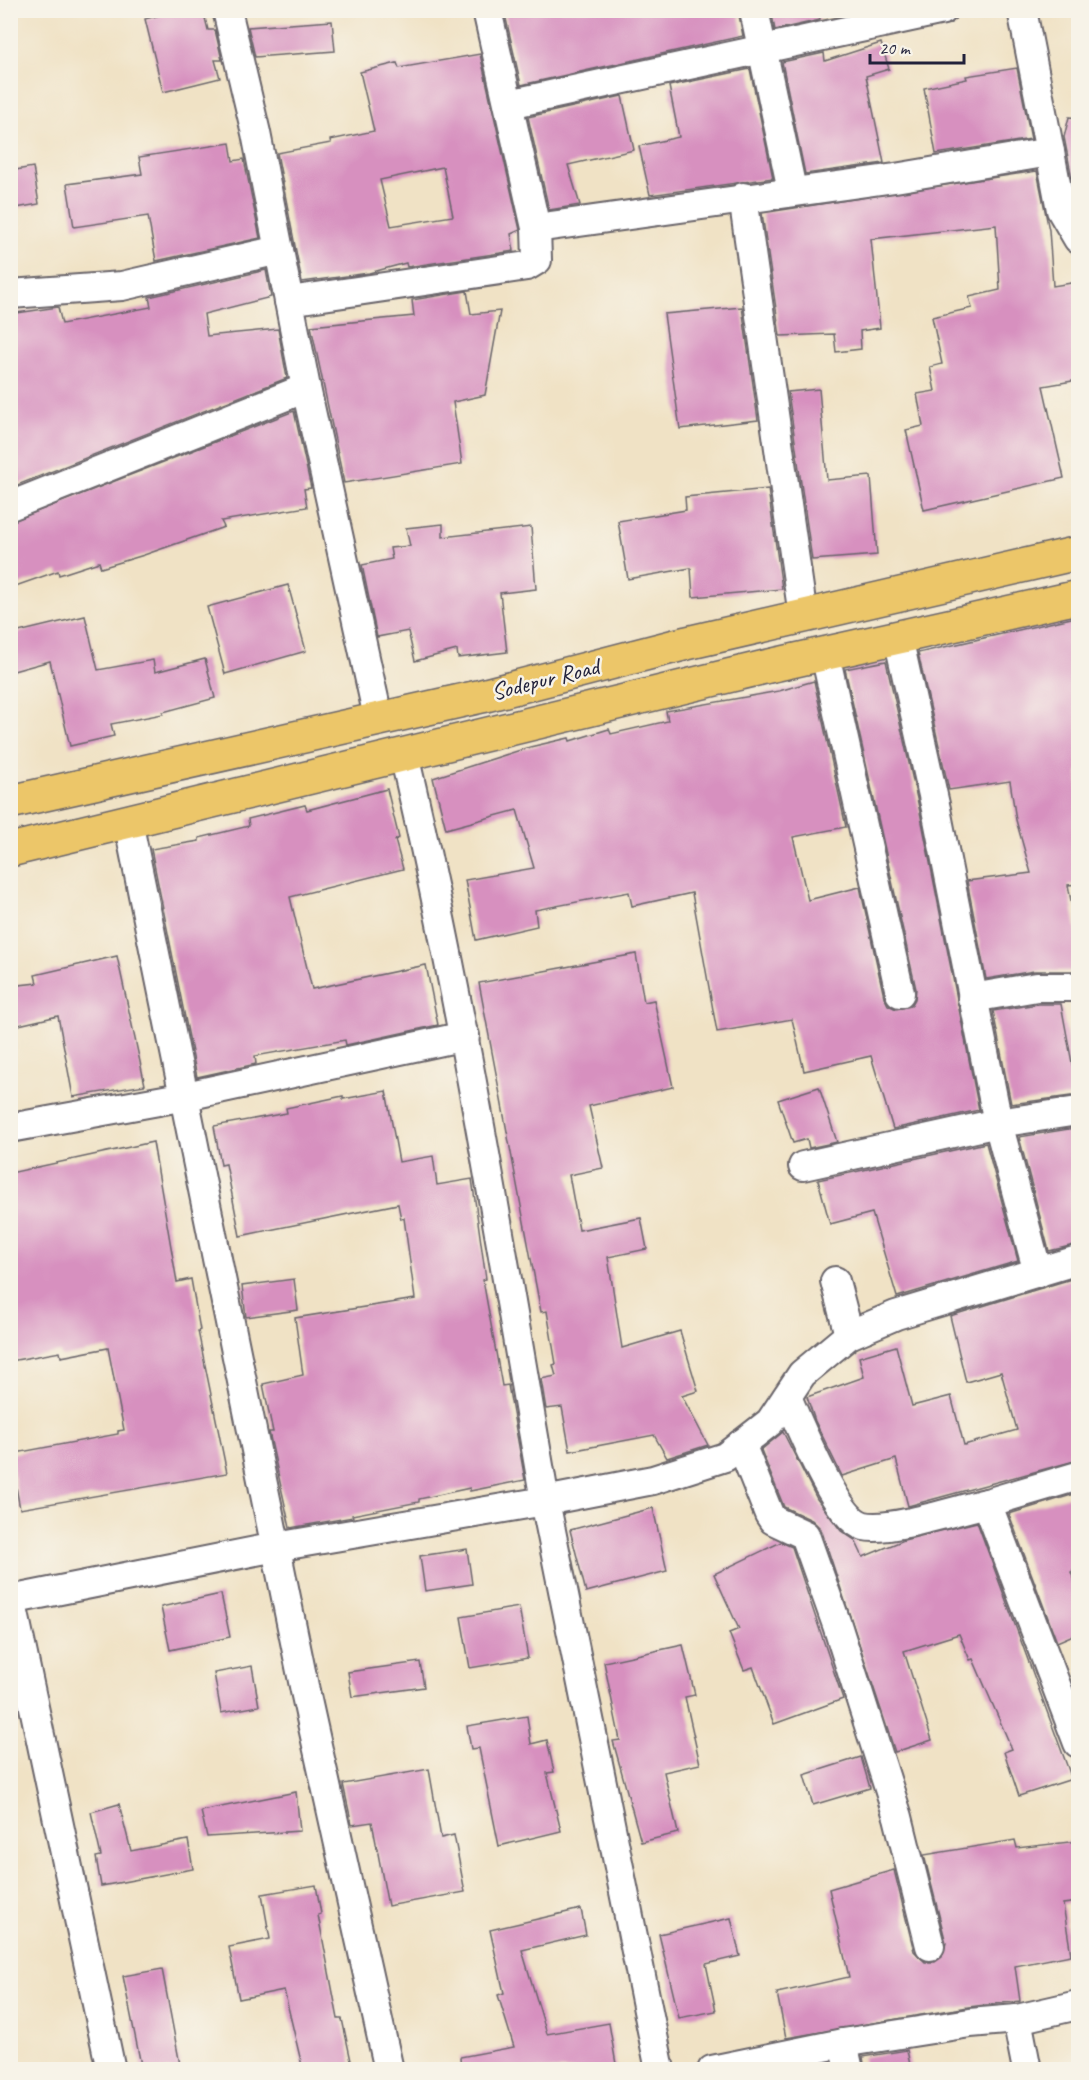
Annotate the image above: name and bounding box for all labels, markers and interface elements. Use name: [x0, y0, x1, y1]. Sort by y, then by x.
scale bar: [870, 27, 964, 65]
text: 20 m: [879, 37, 912, 59]
street label: Sodepur Road: [488, 650, 605, 707]

